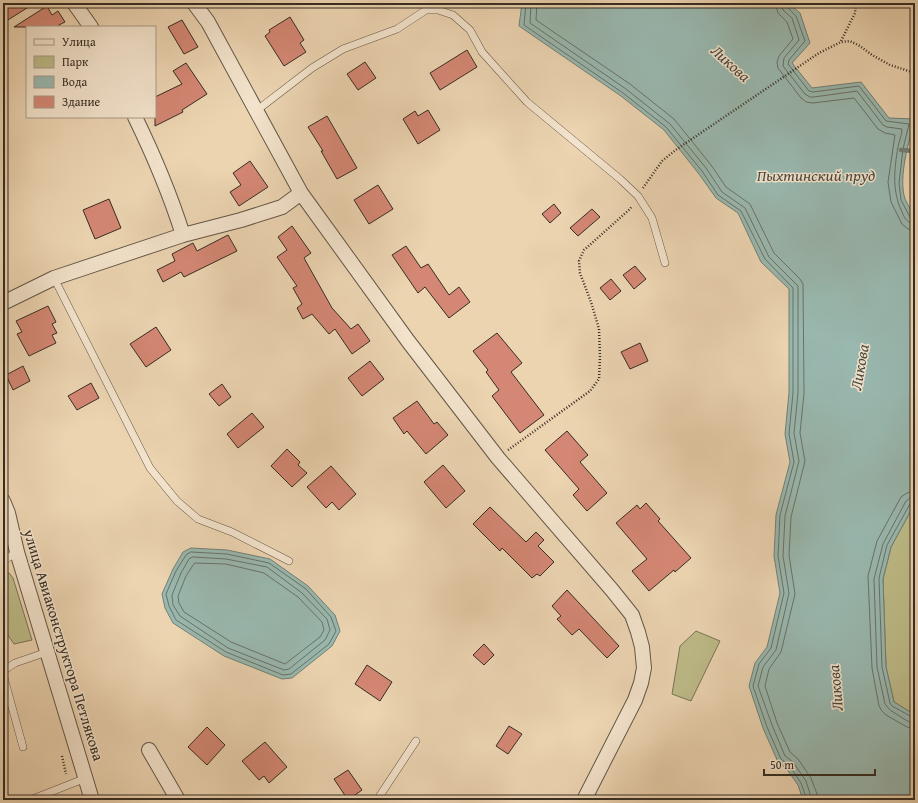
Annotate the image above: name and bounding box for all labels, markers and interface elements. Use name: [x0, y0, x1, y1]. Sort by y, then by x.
legend: [26, 26, 156, 118]
text: Улица: [62, 33, 96, 50]
water label: Ликова: [706, 39, 757, 88]
text: Парк: [62, 53, 89, 70]
text: Вода: [62, 73, 87, 90]
text: Здание: [62, 93, 101, 110]
water label: Пыхтинский пруд: [757, 163, 875, 187]
water label: Ликова: [843, 341, 875, 392]
street label: улица Авиаконструктора Петлякова: [18, 526, 110, 764]
water label: Ликова: [821, 663, 849, 712]
scale bar: [764, 751, 875, 777]
text: 50 m: [770, 756, 794, 773]

